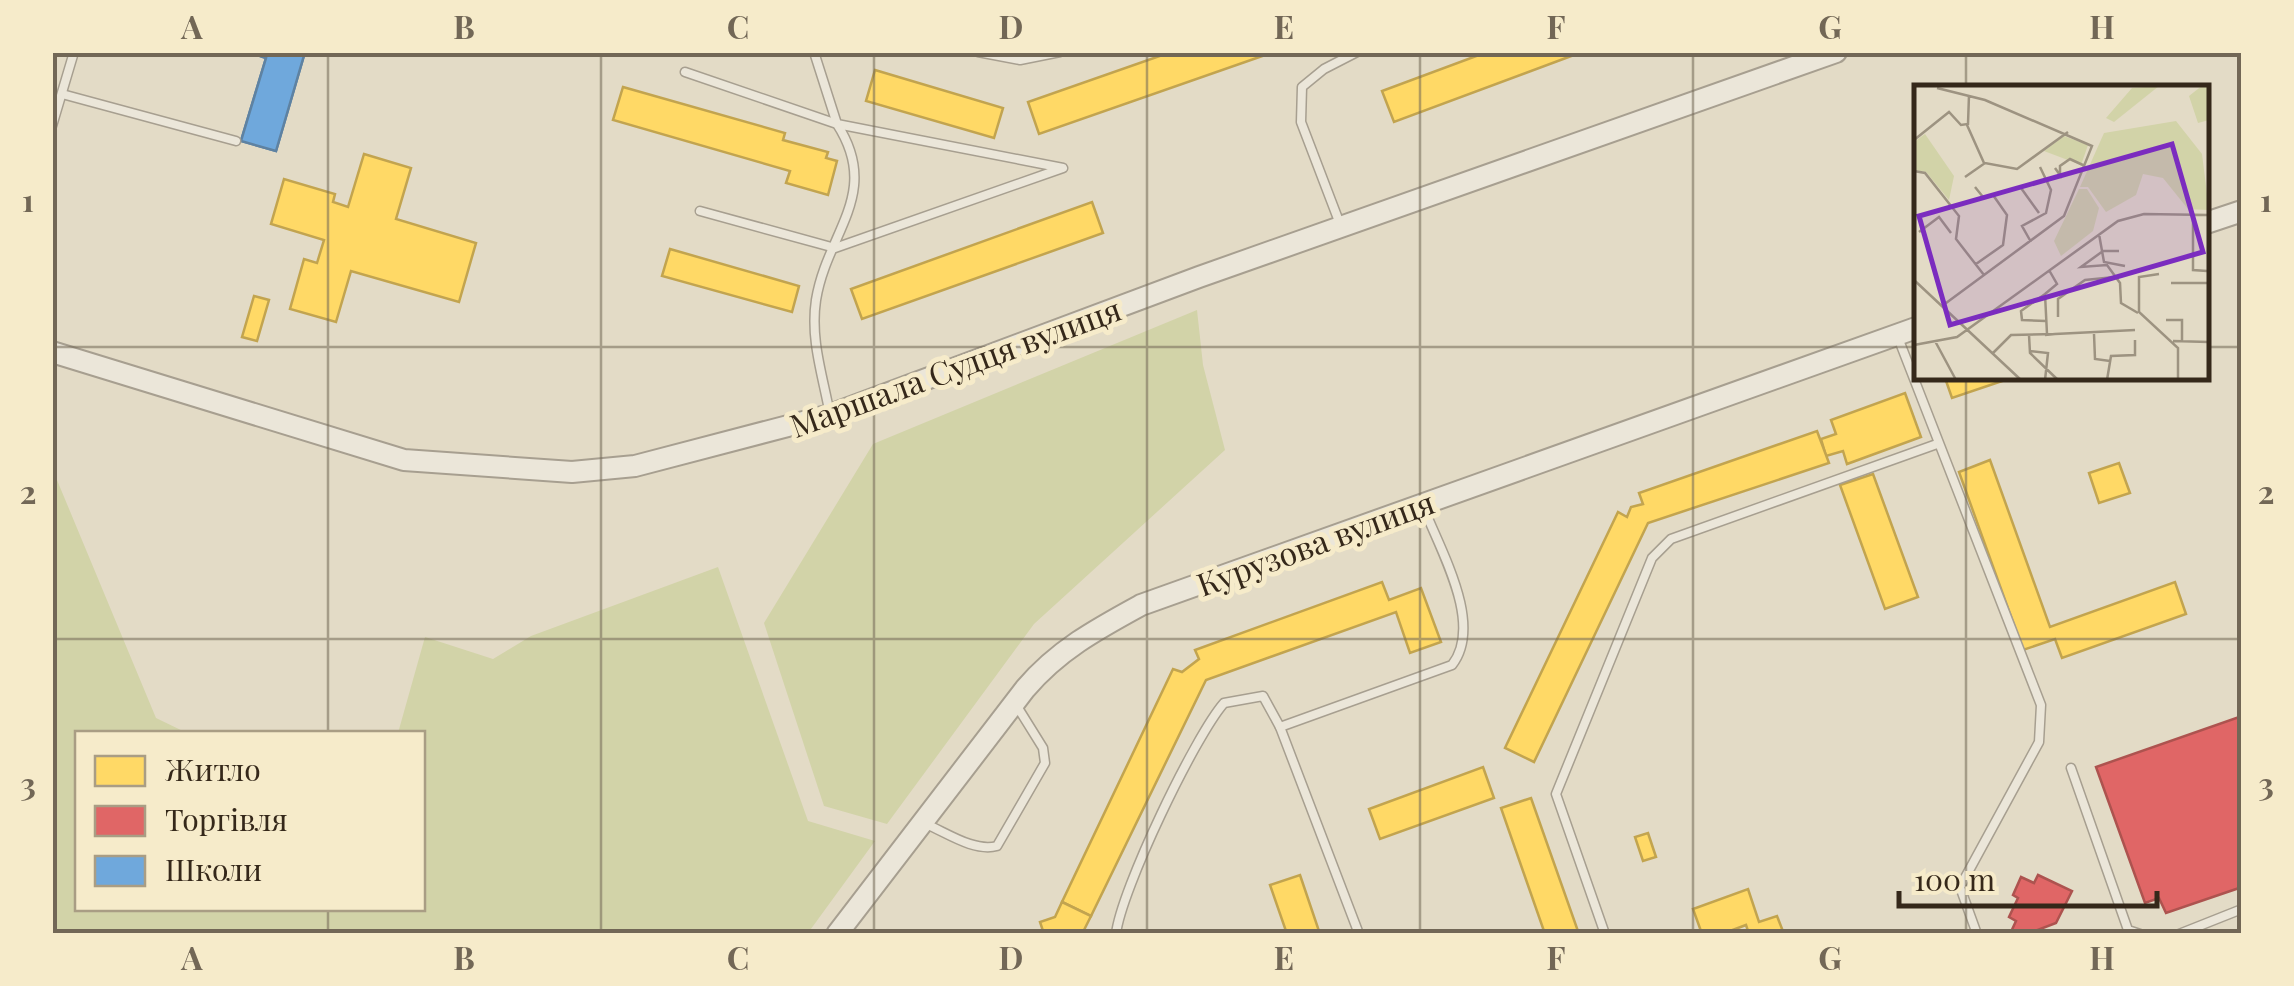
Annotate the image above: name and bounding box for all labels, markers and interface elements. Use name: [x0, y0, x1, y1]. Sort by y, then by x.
text: A: [180, 4, 203, 47]
text: B: [453, 4, 475, 47]
text: C: [727, 4, 749, 47]
text: D: [999, 4, 1023, 47]
text: E: [1274, 4, 1294, 47]
text: F: [1547, 4, 1566, 47]
text: G: [1818, 4, 1842, 47]
text: H: [2089, 4, 2115, 47]
inset map: [1914, 85, 2209, 380]
text: 1: [22, 177, 34, 220]
text: 1: [2260, 177, 2272, 220]
street label: Маршала Судця вулиця: [784, 286, 1126, 446]
text: 2: [20, 469, 36, 512]
text: 2: [2258, 469, 2274, 512]
street label: Курузова вулиця: [1190, 479, 1440, 605]
legend: [75, 731, 425, 911]
text: Житло: [165, 749, 261, 789]
text: 3: [20, 761, 36, 804]
text: 3: [2258, 761, 2274, 804]
text: Торгівля: [165, 799, 288, 839]
scale bar: [1899, 846, 2156, 908]
text: Школи: [165, 849, 262, 889]
text: 100 m: [1914, 859, 1996, 899]
text: A: [180, 935, 203, 978]
text: B: [453, 935, 475, 978]
text: C: [727, 935, 749, 978]
text: D: [999, 935, 1023, 978]
text: E: [1274, 935, 1294, 978]
text: F: [1547, 935, 1566, 978]
text: G: [1818, 935, 1842, 978]
text: H: [2089, 935, 2115, 978]

